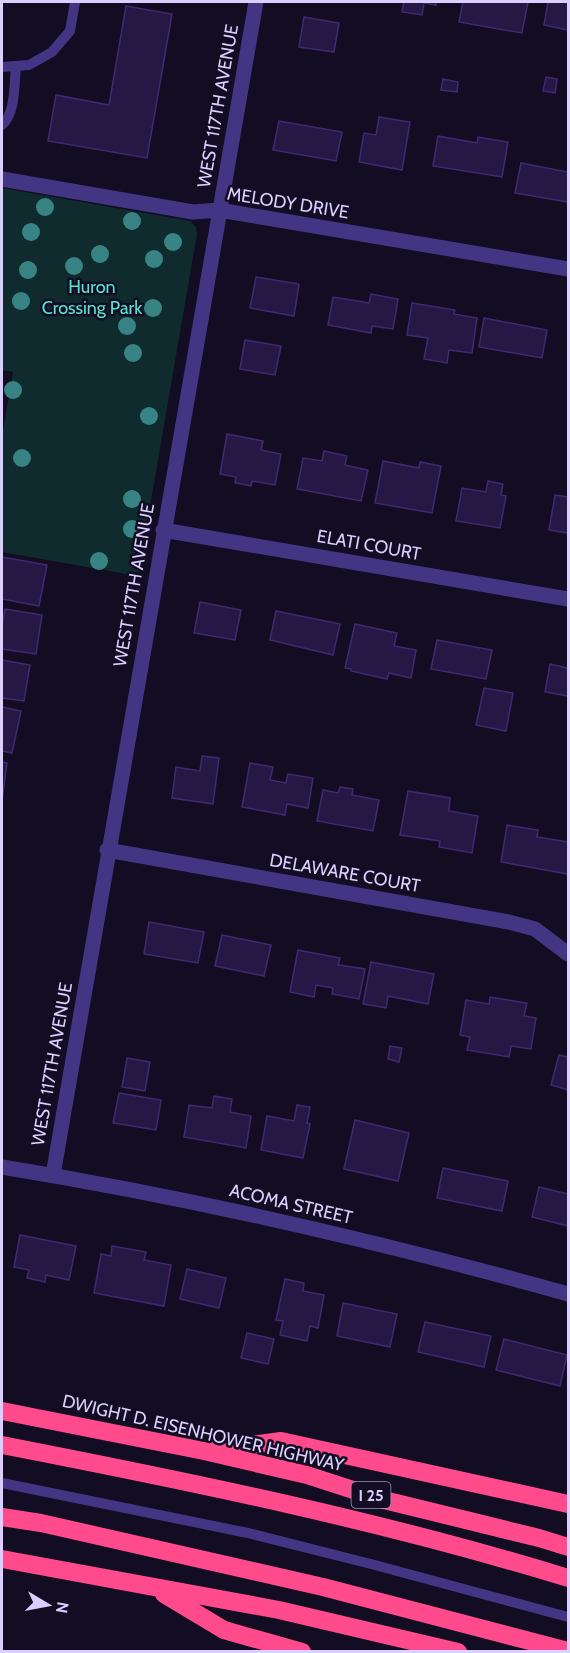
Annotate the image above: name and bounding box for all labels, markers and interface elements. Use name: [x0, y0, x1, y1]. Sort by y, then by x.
street label: WEST 117TH AVENUE: [193, 23, 243, 189]
street label: MELODY DRIVE: [225, 182, 351, 224]
park label: Huron Crossing Park: [42, 276, 143, 319]
street label: WEST 117TH AVENUE: [109, 502, 159, 668]
street label: ELATI COURT: [315, 525, 423, 565]
street label: DELAWARE COURT: [268, 849, 423, 897]
street label: WEST 117TH AVENUE: [27, 981, 77, 1147]
street label: ACOMA STREET: [227, 1179, 355, 1229]
street label: DWIGHT D. EISENHOWER HIGHWAY: [60, 1390, 347, 1476]
road number: I 25: [352, 1482, 391, 1508]
north arrow: [18, 1575, 78, 1635]
text: N: [52, 1600, 73, 1615]

